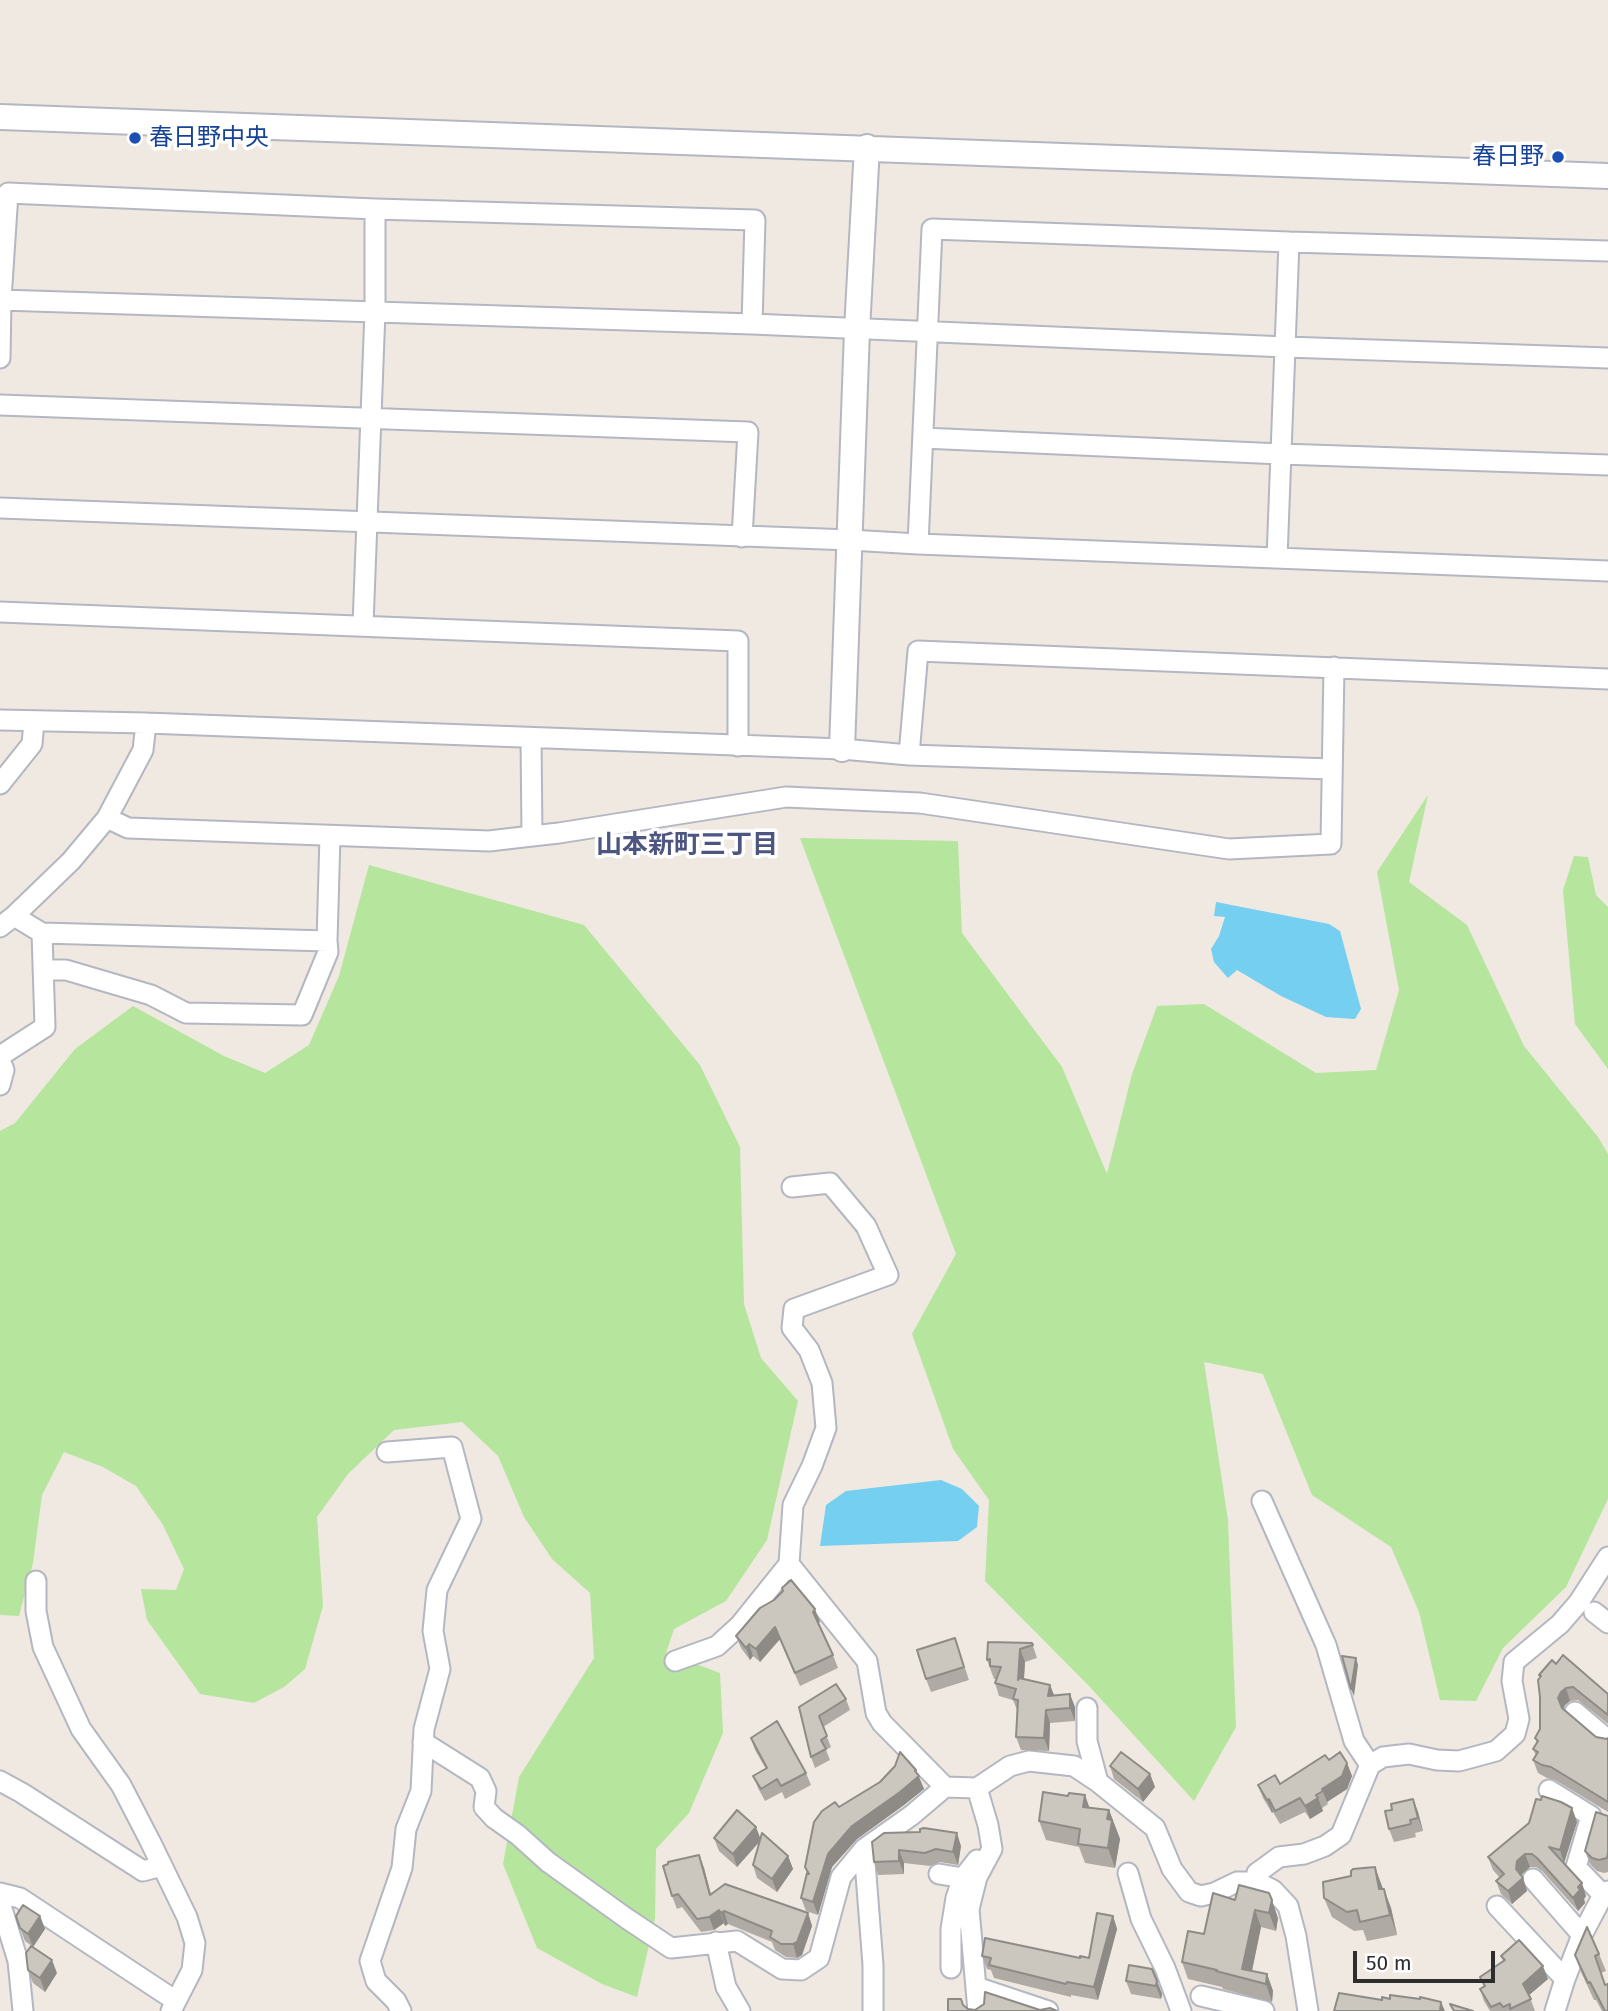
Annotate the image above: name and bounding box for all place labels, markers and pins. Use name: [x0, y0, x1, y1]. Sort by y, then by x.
place label: 春日野中央: [149, 124, 269, 152]
marker: 春日野中央: [127, 130, 143, 146]
place label: 春日野: [1472, 143, 1544, 171]
marker: 春日野: [1550, 149, 1566, 165]

